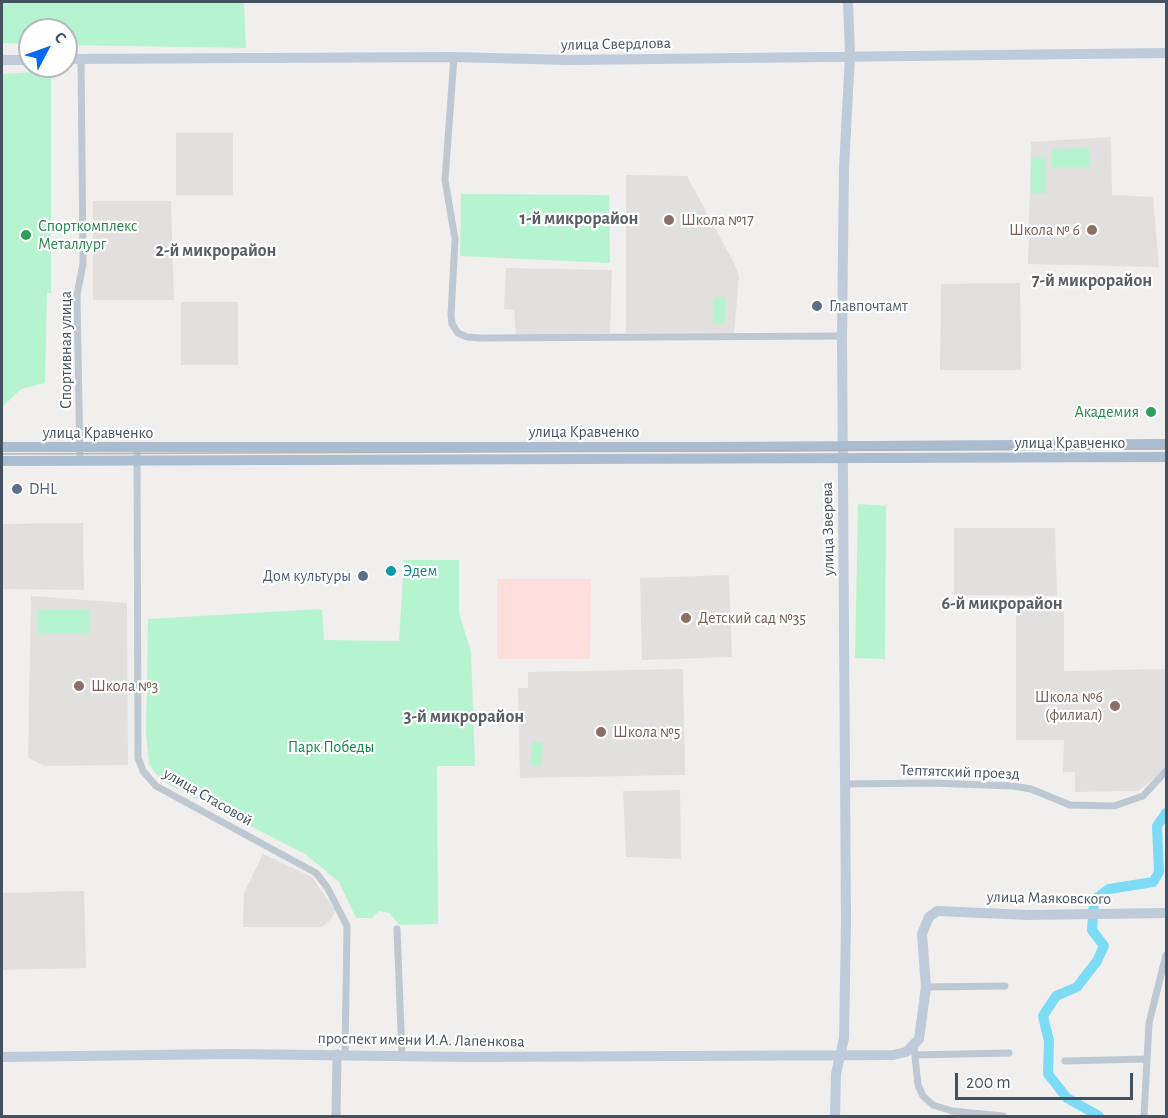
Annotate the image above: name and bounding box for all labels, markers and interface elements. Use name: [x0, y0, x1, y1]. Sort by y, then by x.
north arrow: [18, 18, 78, 78]
text: С: [51, 29, 69, 46]
street label: улица Свердлова: [561, 33, 671, 55]
district label: 1-й микрорайон: [519, 208, 639, 230]
place label: Школа №17: [681, 210, 754, 230]
marker: Школа №17: [662, 213, 676, 227]
place label: Спорткомплекс Металлург: [38, 216, 138, 254]
place label: Школа № 6: [1009, 220, 1080, 240]
marker: Школа № 6: [1085, 223, 1099, 237]
marker: Спорткомплекс Металлург: [19, 228, 33, 242]
district label: 2-й микрорайон: [155, 240, 277, 262]
district label: 7-й микрорайон: [1032, 270, 1152, 292]
street label: Спортивная улица: [56, 291, 76, 409]
place label: Главпочтамт: [829, 296, 908, 316]
marker: Главпочтамт: [810, 299, 824, 313]
place label: Академия: [1075, 402, 1139, 422]
marker: Академия: [1144, 405, 1158, 419]
street label: улица Кравченко: [529, 422, 639, 442]
street label: улица Кравченко: [43, 423, 153, 443]
street label: улица Кравченко: [1015, 433, 1125, 453]
place label: DHL: [29, 479, 57, 499]
marker: DHL: [10, 482, 24, 496]
street label: улица Зверева: [818, 482, 838, 576]
place label: Эдем: [403, 561, 437, 581]
marker: Эдем: [384, 564, 398, 578]
place label: Дом культуры: [263, 566, 351, 586]
marker: Дом культуры: [356, 569, 370, 583]
district label: 6-й микрорайон: [941, 593, 1063, 615]
place label: Детский сад №35: [698, 608, 806, 628]
marker: Детский сад №35: [679, 611, 693, 625]
place label: Школа №3: [91, 676, 158, 696]
marker: Школа №3: [72, 679, 86, 693]
place label: Школа №6 (филиал): [1035, 687, 1103, 725]
marker: Школа №6 (филиал): [1108, 699, 1122, 713]
district label: 3-й микрорайон: [404, 706, 524, 728]
place label: Школа №5: [613, 722, 681, 742]
marker: Школа №5: [594, 725, 608, 739]
park label: Парк Победы: [288, 737, 374, 757]
street label: Тептятский проезд: [900, 760, 1020, 784]
street label: улица Стасовой: [160, 764, 256, 830]
street label: улица Маяковского: [987, 887, 1111, 909]
street label: проспект имени И.А. Лапенкова: [317, 1029, 525, 1051]
scale bar: [958, 1061, 1136, 1099]
text: 200 m: [966, 1074, 1011, 1092]

